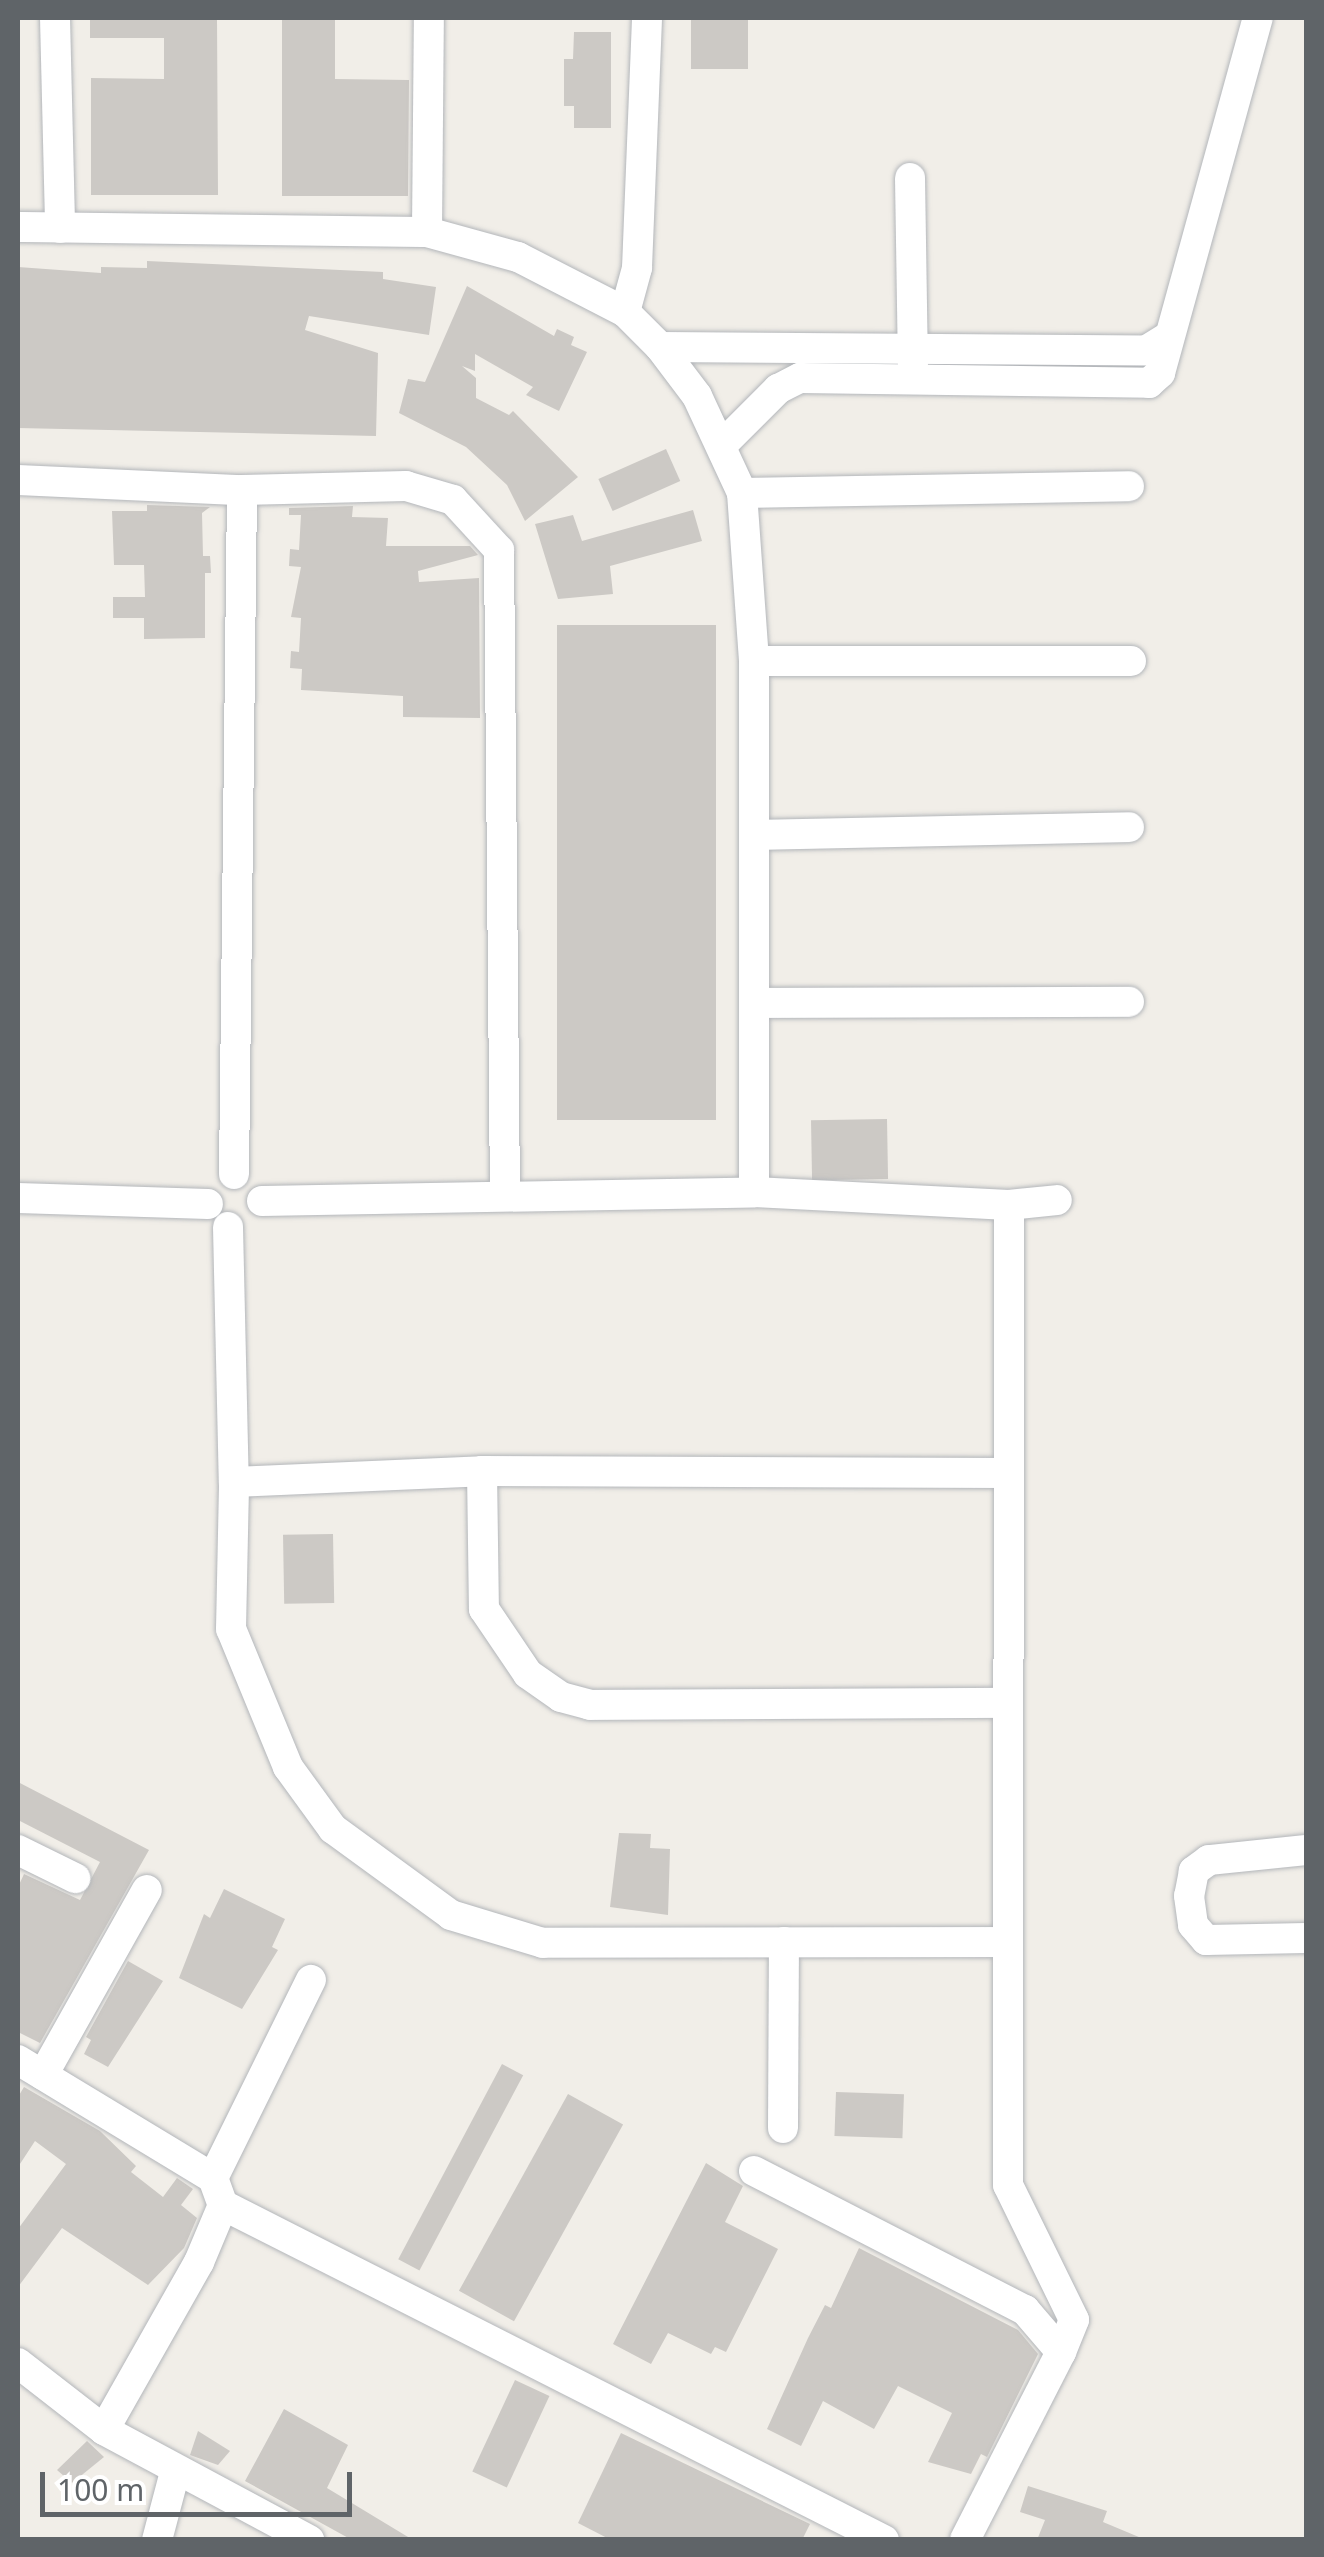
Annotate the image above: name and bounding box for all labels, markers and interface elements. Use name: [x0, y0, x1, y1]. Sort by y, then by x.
scale bar: [45, 2452, 358, 2514]
text: 100 m: [57, 2469, 144, 2510]

